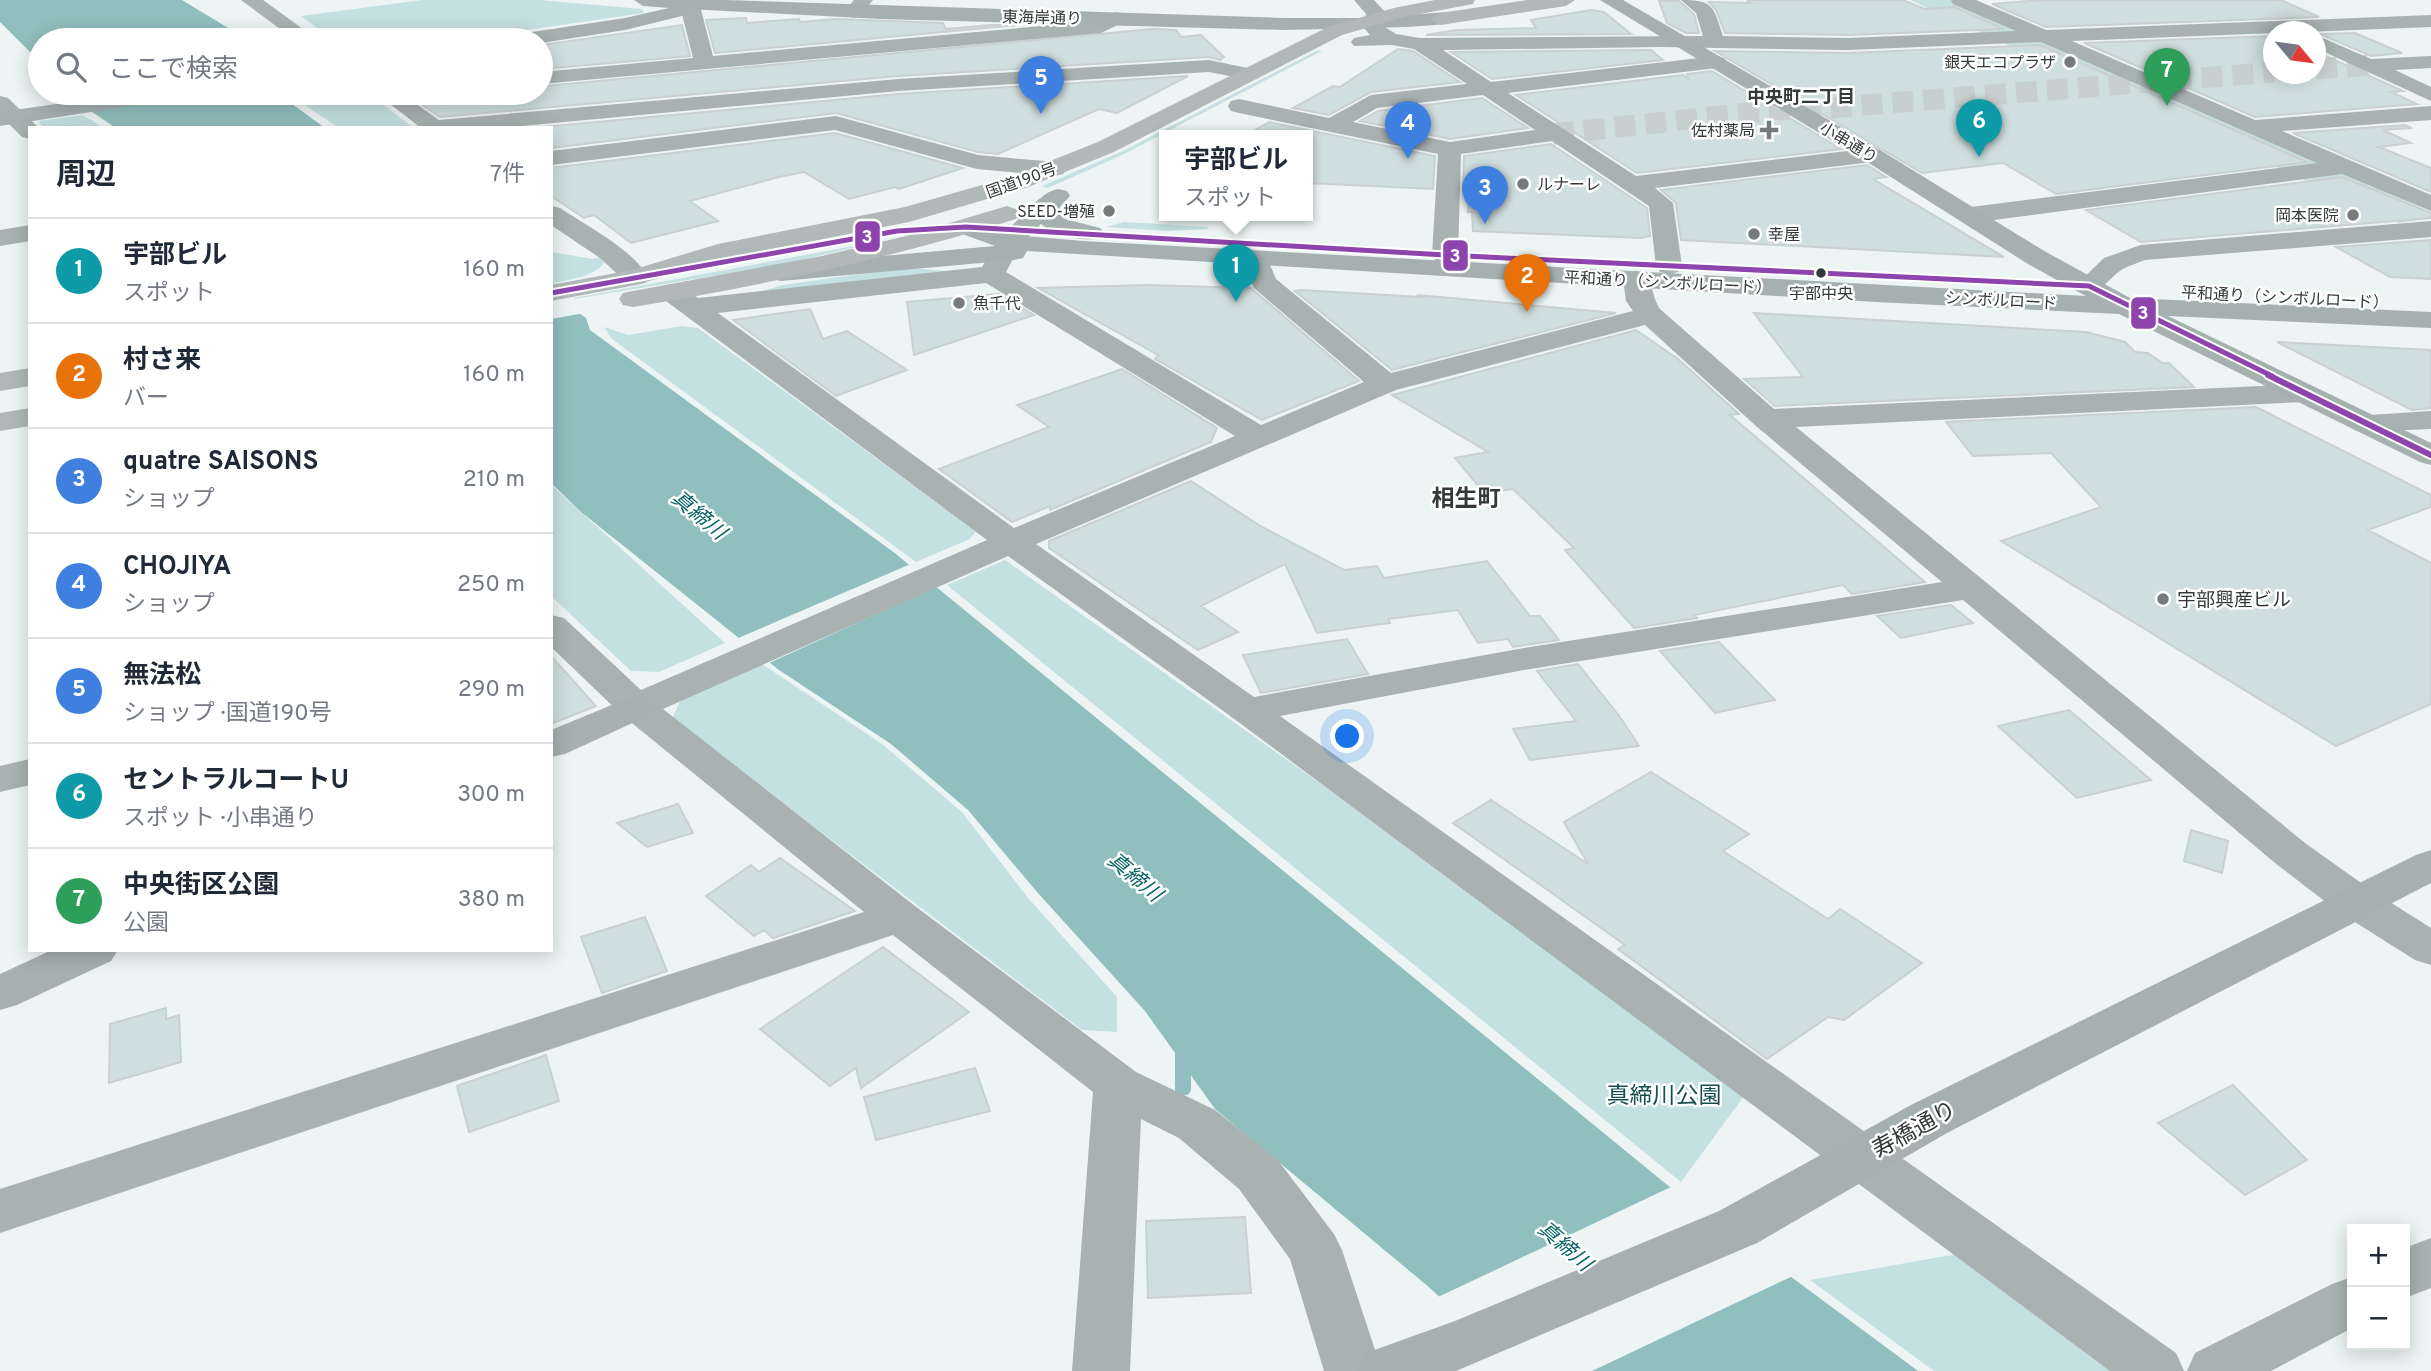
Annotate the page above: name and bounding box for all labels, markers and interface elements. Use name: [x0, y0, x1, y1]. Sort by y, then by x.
street label: 東海岸通り: [1002, 8, 1082, 30]
north arrow: [2263, 21, 2326, 84]
search box: [28, 28, 553, 105]
icon: search: [52, 48, 90, 86]
pin: 7: [2144, 48, 2190, 106]
text: ここで検索: [108, 54, 238, 87]
place label: 銀天エコプラザ: [1944, 54, 2056, 74]
marker: 銀天エコプラザ: [2062, 54, 2078, 70]
pin: 5: [1018, 56, 1064, 114]
district label: 中央町二丁目: [1747, 87, 1855, 110]
pin: 6: [1956, 99, 2002, 157]
pin: 4: [1385, 101, 1431, 159]
street label: 小串通り: [1815, 119, 1881, 169]
place label: 佐村薬局: [1691, 122, 1755, 142]
marker: 佐村薬局: [1761, 122, 1777, 138]
popup: [1159, 130, 1313, 221]
text: 宇部ビル: [1184, 145, 1288, 178]
text: 周辺: [56, 158, 116, 195]
street label: 国道190号: [984, 160, 1060, 204]
text: 7件: [490, 161, 525, 190]
pin: 3: [1462, 166, 1508, 224]
marker: ルナーレ: [1515, 176, 1531, 192]
place label: ルナーレ: [1537, 176, 1601, 196]
text: スポット: [1184, 185, 1276, 214]
place label: SEED-増殖: [1017, 203, 1095, 223]
marker: SEED-増殖: [1101, 203, 1117, 219]
place label: 岡本医院: [2275, 207, 2339, 227]
marker: 岡本医院: [2345, 207, 2361, 223]
line badge: 3: [854, 220, 881, 253]
text: 3: [861, 226, 873, 250]
marker: 幸屋: [1746, 226, 1762, 242]
place label: 幸屋: [1768, 226, 1800, 246]
line badge: 3: [1442, 239, 1469, 272]
text: 宇部ビル: [123, 240, 227, 273]
pin: 1: [1213, 244, 1259, 302]
text: 3: [1449, 245, 1461, 269]
pin: 2: [1504, 254, 1550, 312]
text: 1: [74, 256, 84, 285]
text: 160 m: [463, 256, 525, 285]
marker: 宇部中央: [1814, 266, 1828, 280]
street label: 平和通り（シンボルロード）: [1564, 269, 1772, 299]
text: スポット: [123, 280, 215, 309]
street label: 平和通り（シンボルロード）: [2181, 284, 2389, 314]
place label: 宇部中央: [1789, 285, 1853, 305]
street label: シンボルロード: [1944, 289, 2057, 315]
place label: 魚千代: [973, 294, 1021, 315]
marker: 魚千代: [951, 295, 967, 311]
line badge: 3: [2130, 296, 2157, 330]
text: 3: [2137, 302, 2149, 326]
text: 村さ来: [123, 345, 201, 378]
text: 2: [72, 361, 86, 390]
text: 160 m: [463, 361, 525, 390]
text: バー: [123, 385, 169, 414]
text: quatre SAISONS: [123, 446, 318, 479]
text: 3: [72, 466, 86, 495]
text: 210 m: [463, 466, 525, 495]
text: ショップ: [123, 486, 215, 515]
water label: 真締川: [665, 486, 732, 548]
district label: 相生町: [1432, 486, 1501, 515]
text: CHOJIYA: [123, 551, 231, 584]
text: 4: [72, 571, 86, 600]
text: 250 m: [457, 571, 525, 600]
place label: 宇部興産ビル: [2177, 589, 2291, 613]
text: ショップ: [123, 591, 215, 620]
marker: 宇部興産ビル: [2155, 591, 2171, 607]
text: 無法松: [123, 660, 201, 693]
text: 5: [72, 676, 86, 705]
text: 290 m: [458, 676, 525, 705]
text: ショップ · 国道190号: [123, 700, 332, 729]
your location: [1330, 719, 1364, 753]
text: セントラルコートU: [123, 765, 349, 798]
text: 6: [72, 781, 86, 810]
text: 300 m: [457, 781, 525, 810]
text: スポット · 小串通り: [123, 805, 318, 834]
water label: 真締川: [1101, 848, 1168, 910]
text: 中央街区公園: [123, 870, 279, 903]
text: 7: [73, 886, 85, 915]
text: 380 m: [458, 886, 525, 915]
text: 公園: [123, 910, 169, 939]
park label: 真締川公園: [1607, 1083, 1722, 1112]
street label: 寿橋通り: [1868, 1096, 1962, 1166]
water label: 真締川: [1531, 1216, 1598, 1279]
map controls: [2347, 1224, 2410, 1350]
button: +: [2347, 1224, 2410, 1287]
button: −: [2347, 1287, 2410, 1350]

